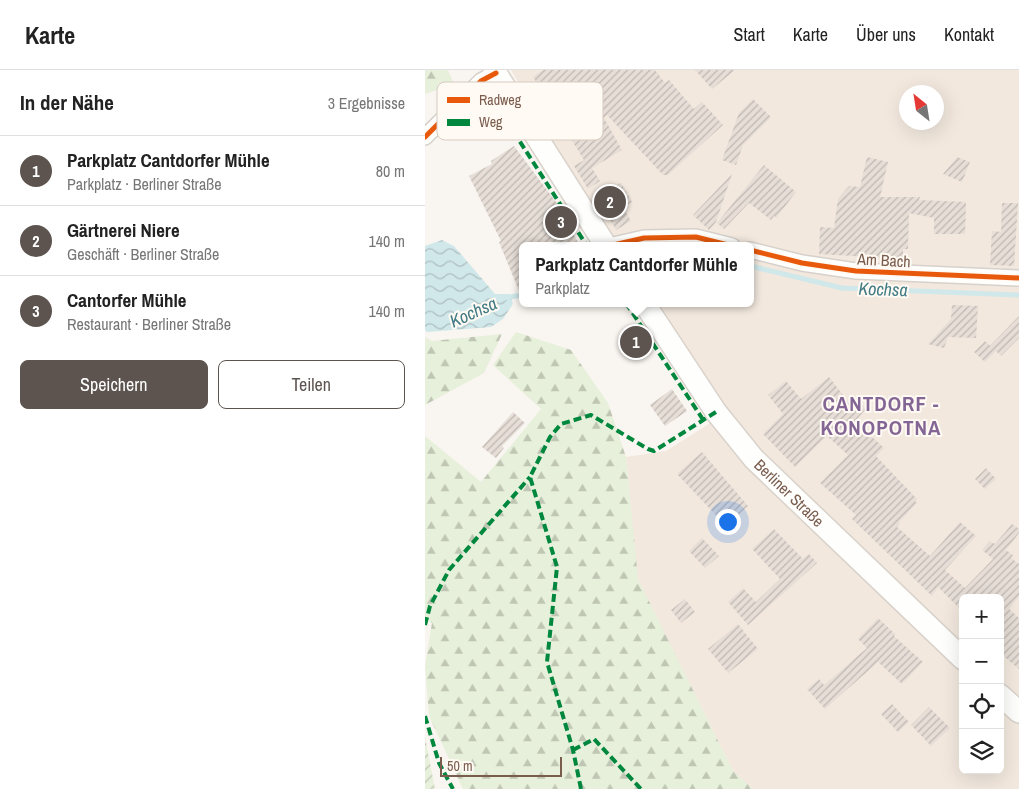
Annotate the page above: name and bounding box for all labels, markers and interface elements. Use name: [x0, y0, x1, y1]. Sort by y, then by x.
text: Karte: [25, 19, 75, 51]
text: Start: [734, 22, 765, 47]
text: Karte: [793, 22, 828, 47]
text: Über uns: [856, 22, 916, 47]
text: Kontakt: [944, 22, 994, 47]
legend: [437, 82, 603, 140]
north arrow: [899, 85, 944, 130]
text: In der Nähe: [20, 88, 114, 117]
text: Radweg: [479, 91, 522, 109]
text: 3 Ergebnisse: [328, 92, 405, 114]
text: Weg: [479, 113, 503, 131]
text: Parkplatz Cantdorfer Mühle: [67, 147, 270, 173]
text: 1: [32, 160, 40, 182]
text: 80 m: [376, 160, 405, 182]
text: Parkplatz · Berliner Straße: [67, 173, 222, 195]
pin: 2: [594, 183, 626, 221]
pin: 3: [545, 203, 577, 241]
text: Gärtnerei Niere: [67, 217, 180, 243]
text: 2: [32, 230, 40, 252]
text: 140 m: [369, 230, 405, 252]
popup: [519, 242, 754, 307]
text: Geschäft · Berliner Straße: [67, 243, 219, 265]
street label: Am Bach: [856, 248, 911, 272]
text: Parkplatz Cantdorfer Mühle: [535, 251, 738, 277]
water label: Kochsa: [858, 276, 908, 302]
text: Parkplatz: [535, 277, 590, 299]
text: Cantorfer Mühle: [67, 287, 186, 313]
water label: Kochsa: [445, 291, 501, 333]
text: 3: [32, 300, 40, 322]
text: 140 m: [369, 300, 405, 322]
text: Restaurant · Berliner Straße: [67, 313, 231, 335]
pin: 1: [620, 323, 652, 361]
button: Speichern: [20, 360, 208, 409]
button: Teilen: [218, 360, 405, 409]
district label: CANTDORF - KONOPOTNA: [821, 389, 941, 442]
street label: Berliner Straße: [750, 454, 829, 532]
your location: [715, 509, 741, 535]
map controls: [959, 594, 1004, 774]
button: +: [959, 594, 1004, 639]
button: −: [959, 639, 1004, 684]
button: locate: [959, 684, 1004, 729]
button: layers: [959, 729, 1004, 774]
scale bar: [440, 754, 563, 777]
text: 50 m: [447, 757, 473, 775]

